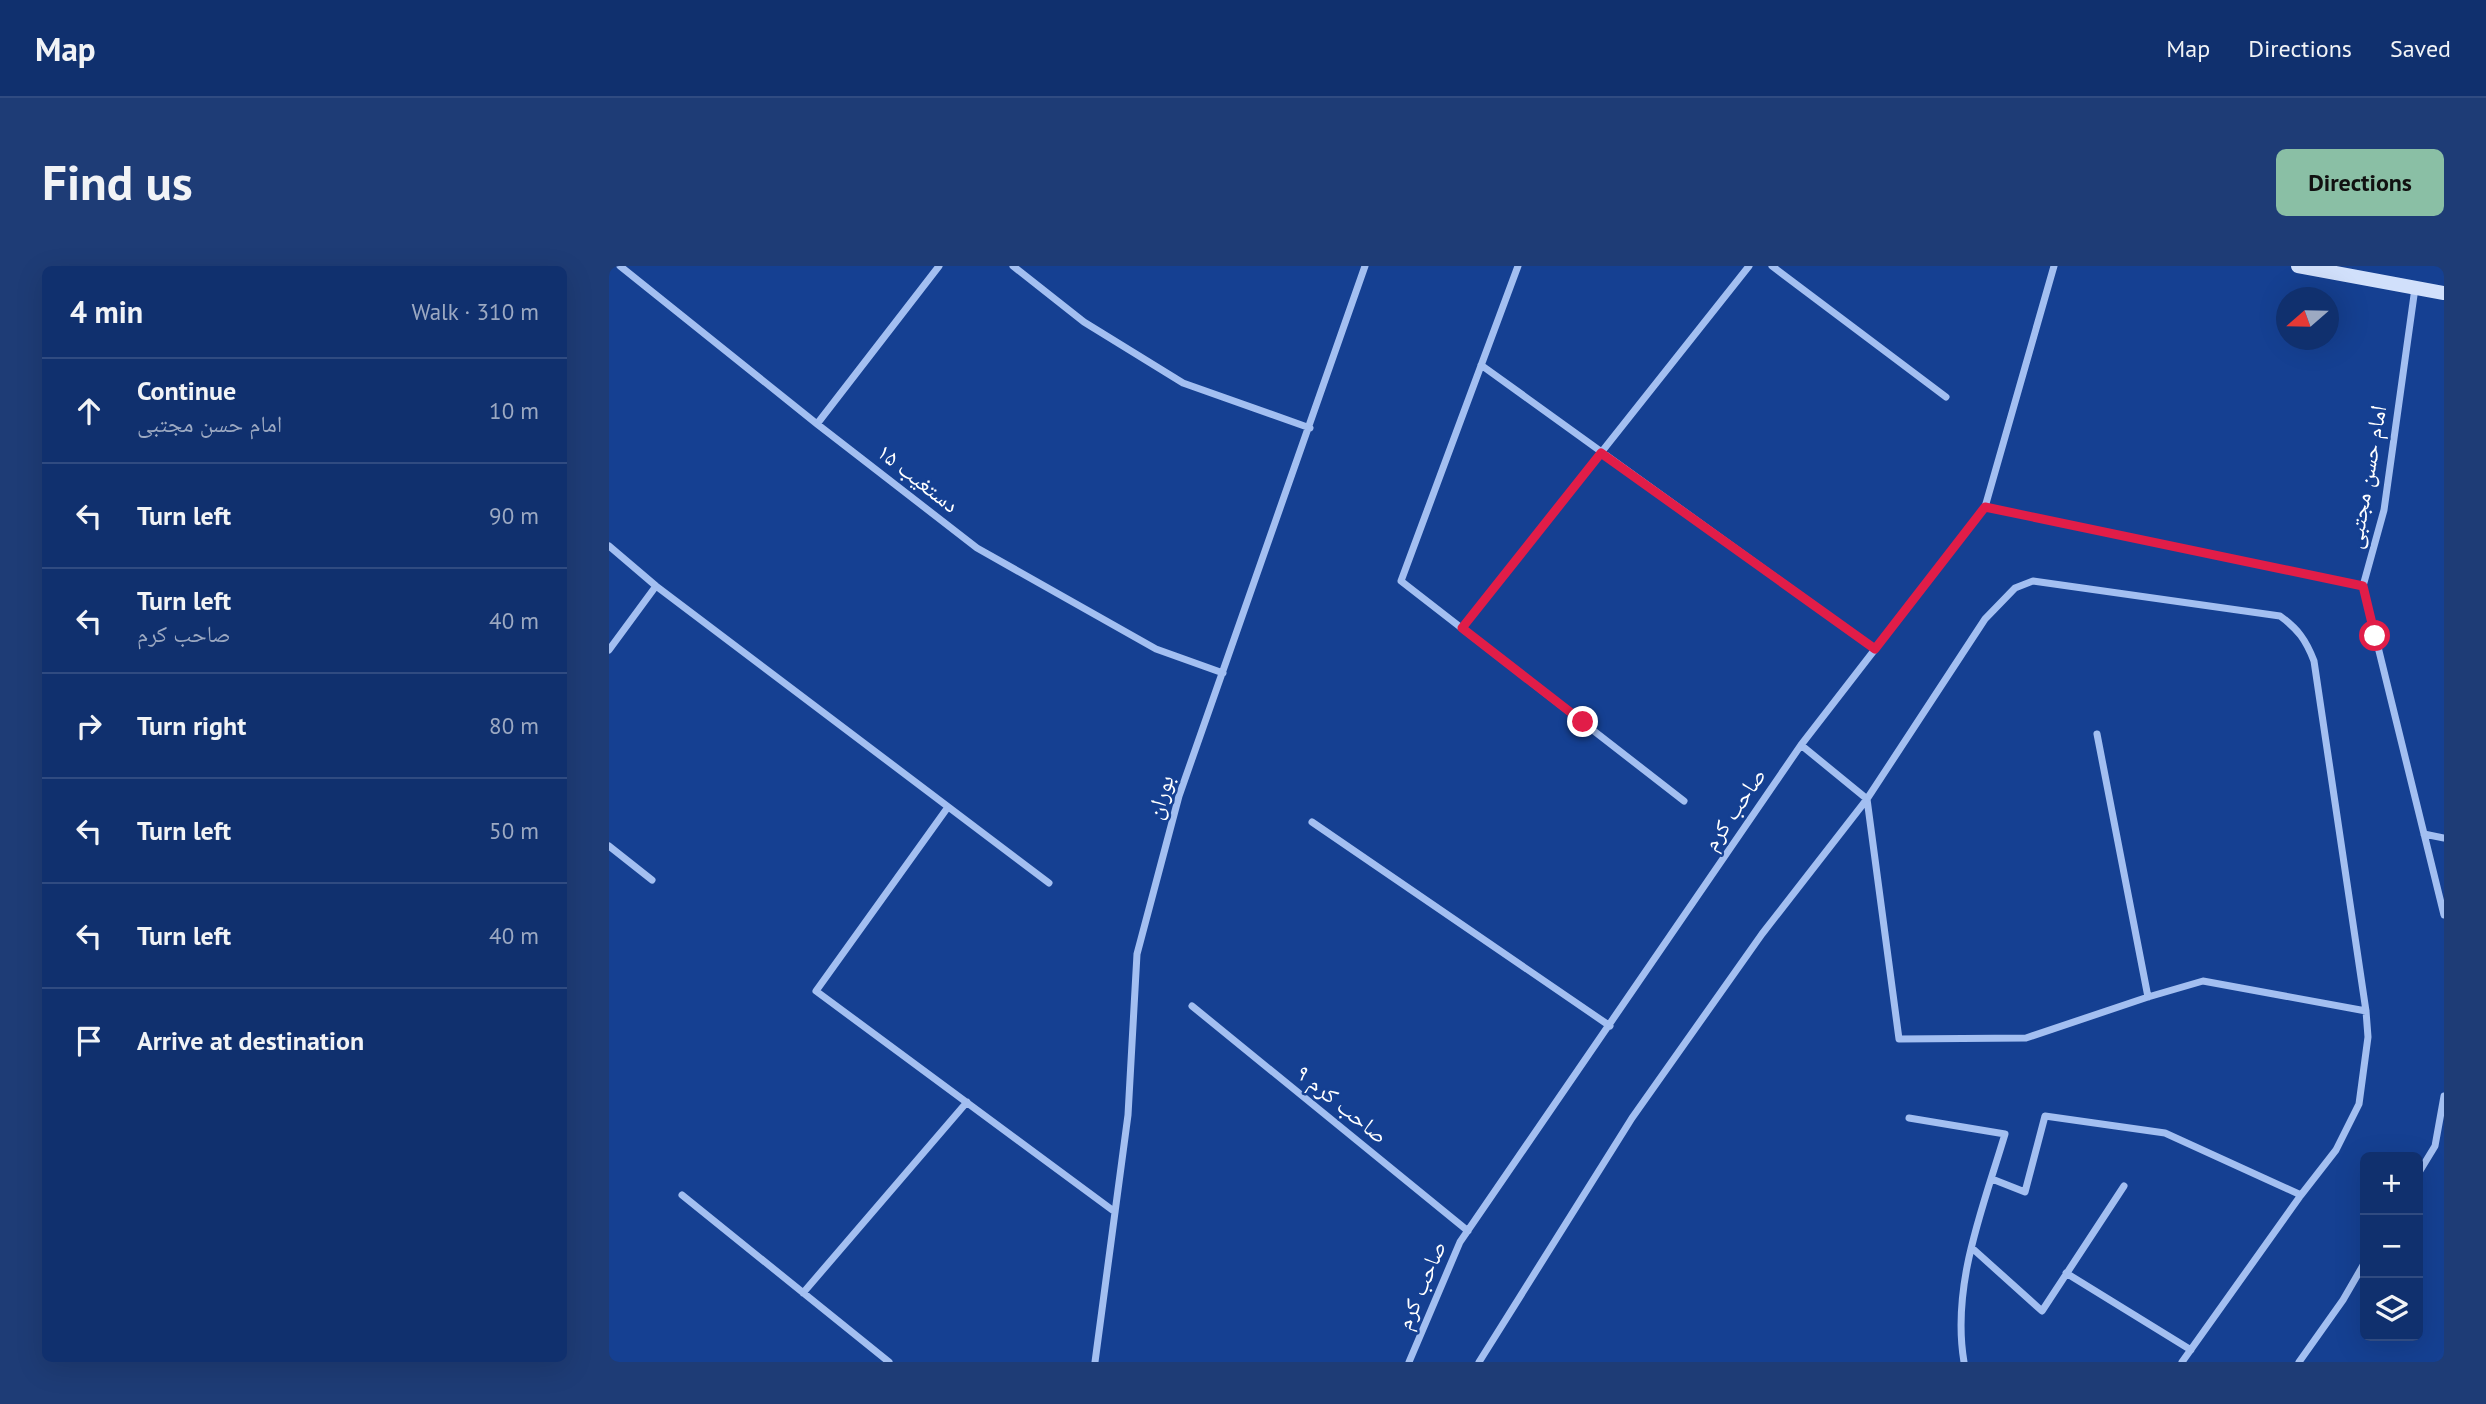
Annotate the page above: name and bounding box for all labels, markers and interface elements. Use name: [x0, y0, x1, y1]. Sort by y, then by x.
text: Map: [35, 27, 96, 70]
text: Map: [2166, 33, 2210, 64]
text: Directions: [2248, 33, 2352, 64]
text: Saved: [2390, 33, 2451, 64]
button: Directions: [2276, 149, 2444, 216]
text: Find us: [42, 150, 193, 214]
north arrow: [2276, 287, 2339, 350]
text: 4 min: [70, 292, 143, 331]
text: Walk · 310 m: [412, 297, 539, 326]
text: Continue: [137, 374, 236, 407]
icon: ahead: [70, 392, 108, 430]
text: 10 m: [489, 396, 539, 425]
street label: امام حسن مجتبی: [2339, 403, 2394, 551]
text: امام حسن مجتبی: [137, 409, 282, 438]
street label: دستغیب ۱۵: [871, 437, 965, 519]
icon: left: [70, 497, 108, 535]
text: Turn left: [137, 499, 231, 532]
text: 90 m: [489, 501, 539, 530]
text: Turn left: [137, 584, 231, 617]
icon: left: [70, 602, 108, 640]
text: 40 m: [489, 606, 539, 635]
text: صاحب کرم: [137, 619, 231, 648]
route start: [2359, 620, 2390, 651]
route end: [1567, 706, 1598, 737]
icon: right: [70, 707, 108, 745]
text: Turn right: [137, 709, 246, 742]
text: 80 m: [489, 711, 539, 740]
street label: صاحب کرم: [1695, 762, 1773, 857]
street label: بوران: [1139, 771, 1180, 823]
icon: left: [70, 812, 108, 850]
text: Turn left: [137, 814, 231, 847]
text: 50 m: [489, 816, 539, 845]
icon: left: [70, 917, 108, 955]
text: Turn left: [137, 919, 231, 952]
text: 40 m: [489, 921, 539, 950]
icon: arrive: [70, 1022, 108, 1060]
text: Arrive at destination: [137, 1024, 364, 1057]
street label: صاحب کرم ۹: [1289, 1058, 1394, 1151]
map controls: [2360, 1152, 2423, 1341]
button: +: [2360, 1152, 2423, 1215]
button: −: [2360, 1215, 2423, 1278]
street label: صاحب کرم: [1389, 1236, 1454, 1334]
button: layers: [2360, 1278, 2423, 1341]

